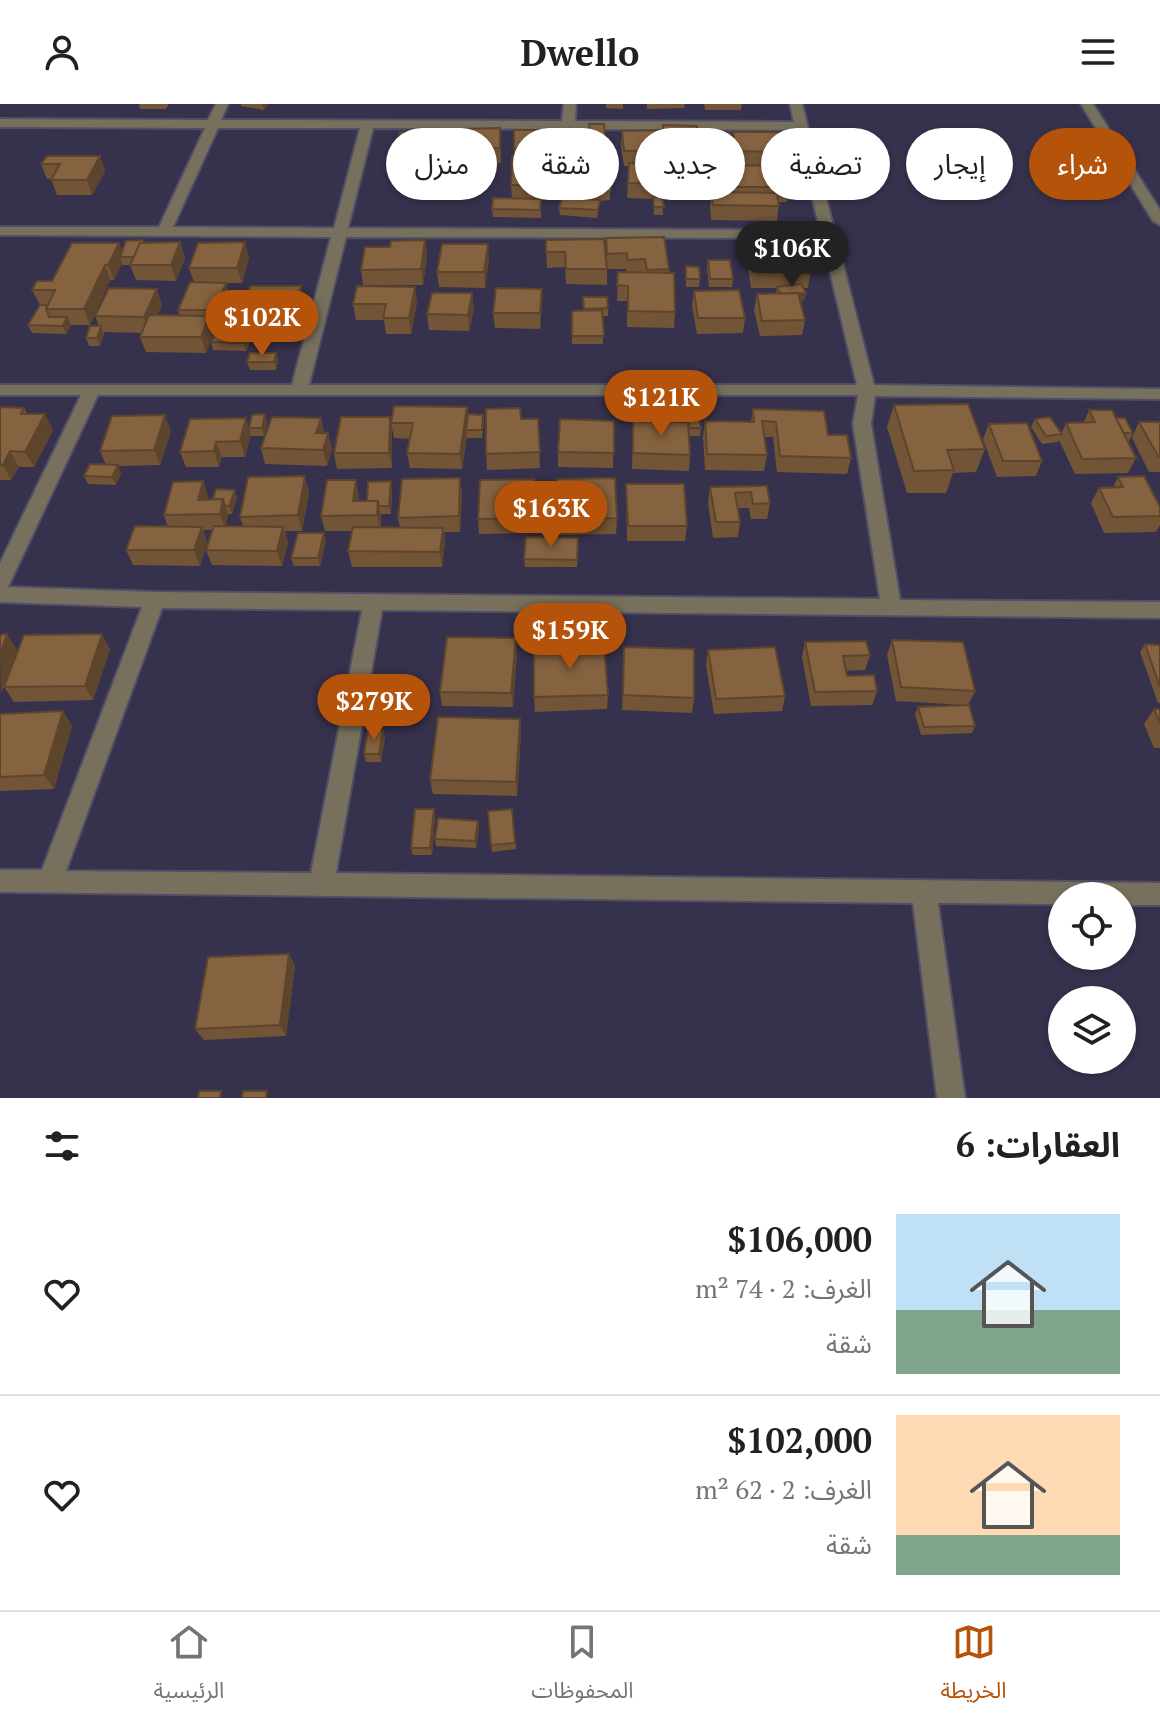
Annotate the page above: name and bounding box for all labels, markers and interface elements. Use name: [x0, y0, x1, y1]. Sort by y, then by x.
text: Dwello: [521, 29, 639, 76]
icon: person: [40, 30, 84, 74]
icon: menu: [1076, 30, 1120, 74]
chip: منزل: [386, 128, 497, 200]
chip: شقة: [513, 128, 619, 200]
chip: جديد: [635, 128, 745, 200]
chip: تصفية: [761, 128, 890, 200]
chip: إيجار: [906, 128, 1013, 200]
chip: شراء: [1029, 128, 1136, 200]
pin: $106K: [736, 221, 848, 289]
text: $106K: [753, 230, 831, 264]
pin: $102K: [206, 290, 318, 358]
text: $102K: [223, 299, 301, 333]
pin: $121K: [605, 370, 717, 438]
text: $121K: [622, 379, 700, 413]
pin: $163K: [495, 481, 607, 549]
text: $163K: [512, 490, 590, 524]
pin: $159K: [514, 603, 626, 671]
text: $159K: [531, 612, 609, 646]
pin: $279K: [318, 674, 430, 742]
text: $279K: [335, 683, 413, 717]
map controls: [1048, 882, 1136, 1074]
button: locate: [1048, 882, 1136, 970]
button: layers: [1048, 986, 1136, 1074]
text: العقارات: 6: [956, 1122, 1120, 1167]
icon: filters: [40, 1124, 84, 1168]
text: $106,000: [727, 1217, 872, 1262]
icon: home: [960, 1246, 1056, 1342]
text: الغرف: 2 · 74 m²: [695, 1271, 872, 1305]
icon: heart: [40, 1272, 84, 1316]
text: شقة: [826, 1326, 872, 1360]
text: $102,000: [727, 1418, 872, 1463]
icon: home: [960, 1447, 1056, 1543]
text: الغرف: 2 · 62 m²: [695, 1472, 872, 1506]
icon: heart: [40, 1473, 84, 1517]
text: شقة: [826, 1527, 872, 1561]
tab: الرئيسية: [154, 1620, 224, 1714]
tab: المحفوظات: [531, 1620, 633, 1714]
tab: الخريطة: [941, 1620, 1006, 1714]

